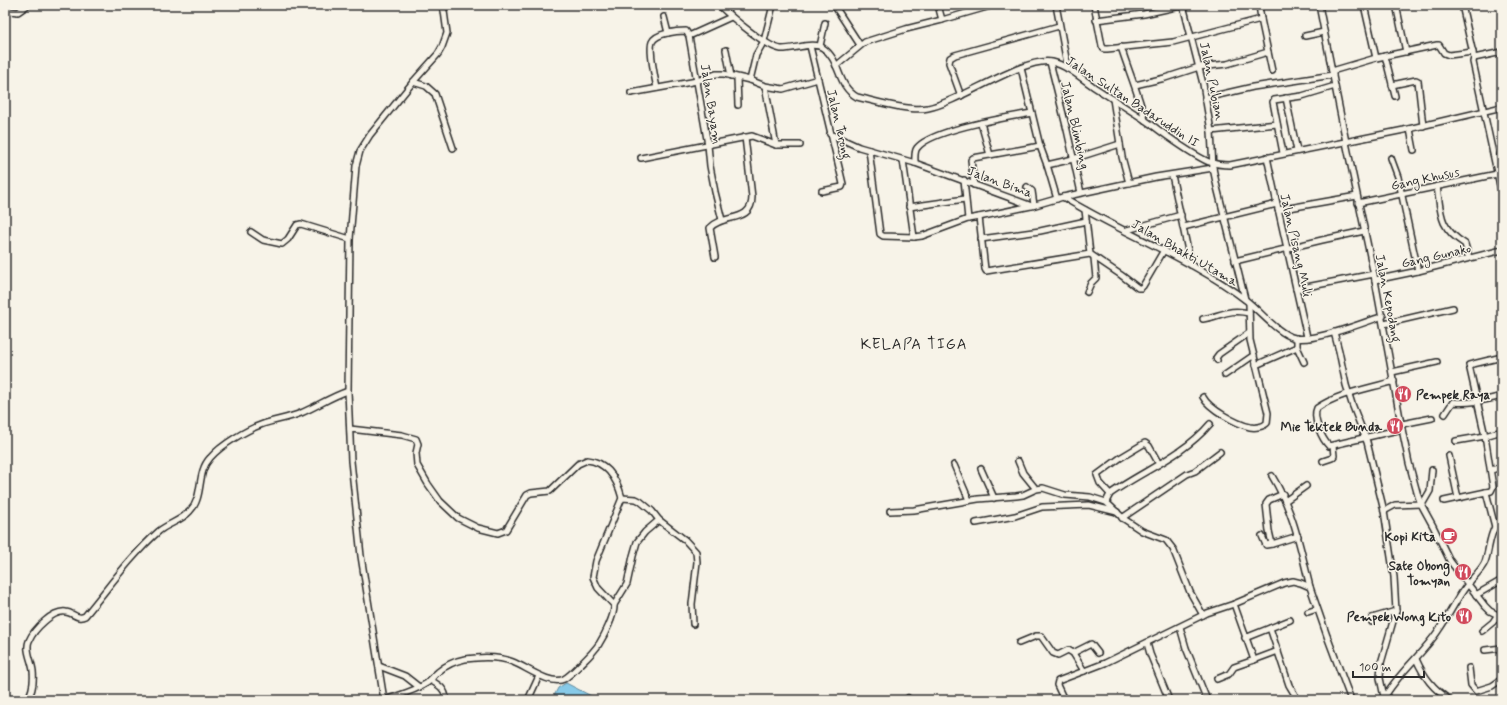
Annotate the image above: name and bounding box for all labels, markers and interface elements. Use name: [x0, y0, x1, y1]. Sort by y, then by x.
street label: Jalan Pubian: [1195, 41, 1228, 122]
street label: Jalan Sultan Badaruddin II: [1062, 53, 1202, 152]
street label: Jalan Bayam: [696, 63, 725, 145]
street label: Jalan Blimbing: [1056, 80, 1093, 171]
street label: Jalan Terong: [820, 88, 855, 162]
street label: Jalan Bima: [965, 163, 1034, 202]
street label: Gang Khusus: [1390, 164, 1462, 196]
street label: Jalan Pisang Muli: [1275, 192, 1316, 299]
street label: Jalan Bhakti Utama: [1128, 216, 1241, 291]
street label: Gang Gunako: [1400, 240, 1473, 274]
street label: Jalan Kepodang: [1369, 253, 1404, 344]
district label: KELAPA TIGA: [860, 335, 968, 355]
restaurant icon: Pempek Raya: [1393, 384, 1413, 404]
place label: Pempek Raya: [1416, 387, 1491, 404]
restaurant icon: Mie Tektek Bunda: [1385, 416, 1405, 436]
place label: Mie Tektek Bunda: [1280, 419, 1383, 436]
cafe icon: Kopi Kita: [1439, 526, 1459, 546]
place label: Kopi Kita: [1384, 529, 1436, 546]
place label: Sate Obong Tomyan: [1389, 558, 1450, 590]
restaurant icon: Sate Obong Tomyan: [1453, 562, 1473, 582]
restaurant icon: Pempek Wong Kito: [1454, 606, 1474, 626]
place label: Pempek Wong Kito: [1347, 609, 1452, 627]
scale bar: [1353, 653, 1424, 679]
text: 100 m: [1359, 660, 1391, 676]

